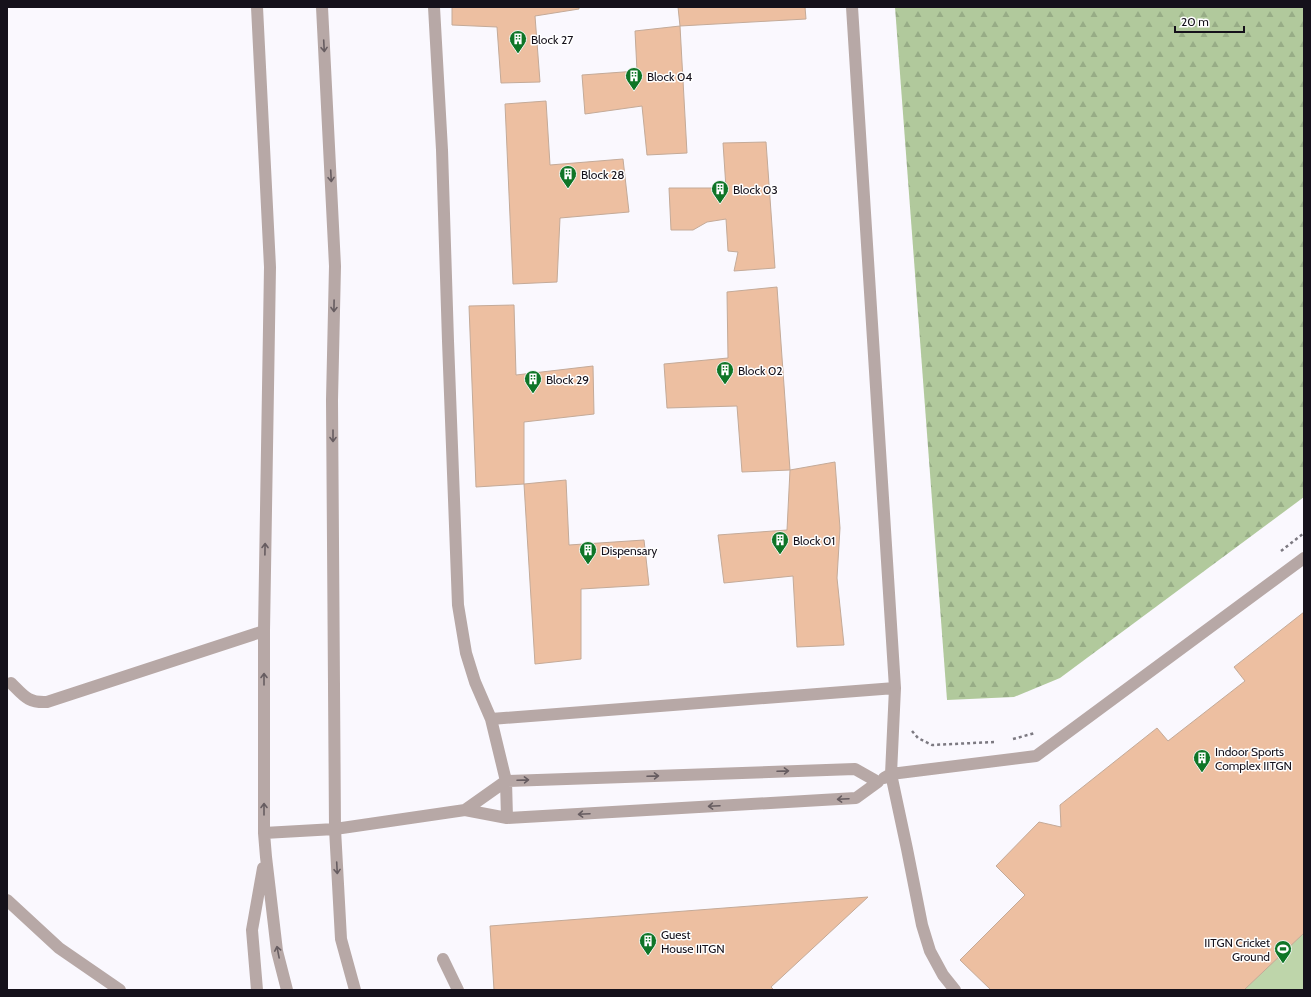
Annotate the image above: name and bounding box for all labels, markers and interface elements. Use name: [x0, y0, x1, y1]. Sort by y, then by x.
scale bar: [1175, 8, 1244, 34]
text: 20 m: [1181, 14, 1209, 29]
building icon: Block 27: [508, 29, 528, 54]
place label: Block 27: [531, 32, 573, 47]
one-way arrow: [321, 39, 328, 52]
building icon: Block 04: [624, 66, 644, 91]
place label: Block 04: [647, 69, 692, 84]
building icon: Block 28: [558, 164, 578, 189]
place label: Block 28: [581, 167, 625, 182]
one-way arrow: [328, 169, 335, 182]
building icon: Block 03: [710, 179, 730, 204]
place label: Block 03: [733, 182, 778, 197]
one-way arrow: [331, 299, 338, 312]
building icon: Block 02: [715, 360, 735, 385]
place label: Block 02: [738, 363, 783, 378]
building icon: Block 29: [523, 369, 543, 394]
place label: Block 29: [546, 372, 589, 387]
one-way arrow: [329, 429, 336, 442]
building icon: Block 01: [770, 530, 790, 555]
place label: Block 01: [793, 533, 835, 548]
building icon: Dispensary: [578, 540, 598, 565]
one-way arrow: [261, 543, 269, 556]
place label: Dispensary: [601, 543, 657, 558]
one-way arrow: [260, 673, 268, 686]
place label: Indoor Sports Complex IITGN: [1215, 744, 1292, 773]
building icon: Indoor Sports Complex IITGN: [1192, 748, 1212, 773]
one-way arrow: [776, 767, 789, 775]
one-way arrow: [646, 772, 659, 780]
one-way arrow: [516, 777, 529, 784]
one-way arrow: [837, 795, 850, 802]
one-way arrow: [260, 803, 268, 816]
one-way arrow: [708, 803, 721, 810]
one-way arrow: [578, 810, 591, 817]
one-way arrow: [334, 861, 341, 874]
place label: Guest House IITGN: [661, 927, 725, 956]
building icon: Guest House IITGN: [638, 931, 658, 956]
place label: IITGN Cricket Ground: [1204, 935, 1270, 964]
sports icon: IITGN Cricket Ground: [1273, 939, 1293, 964]
one-way arrow: [273, 946, 281, 959]

